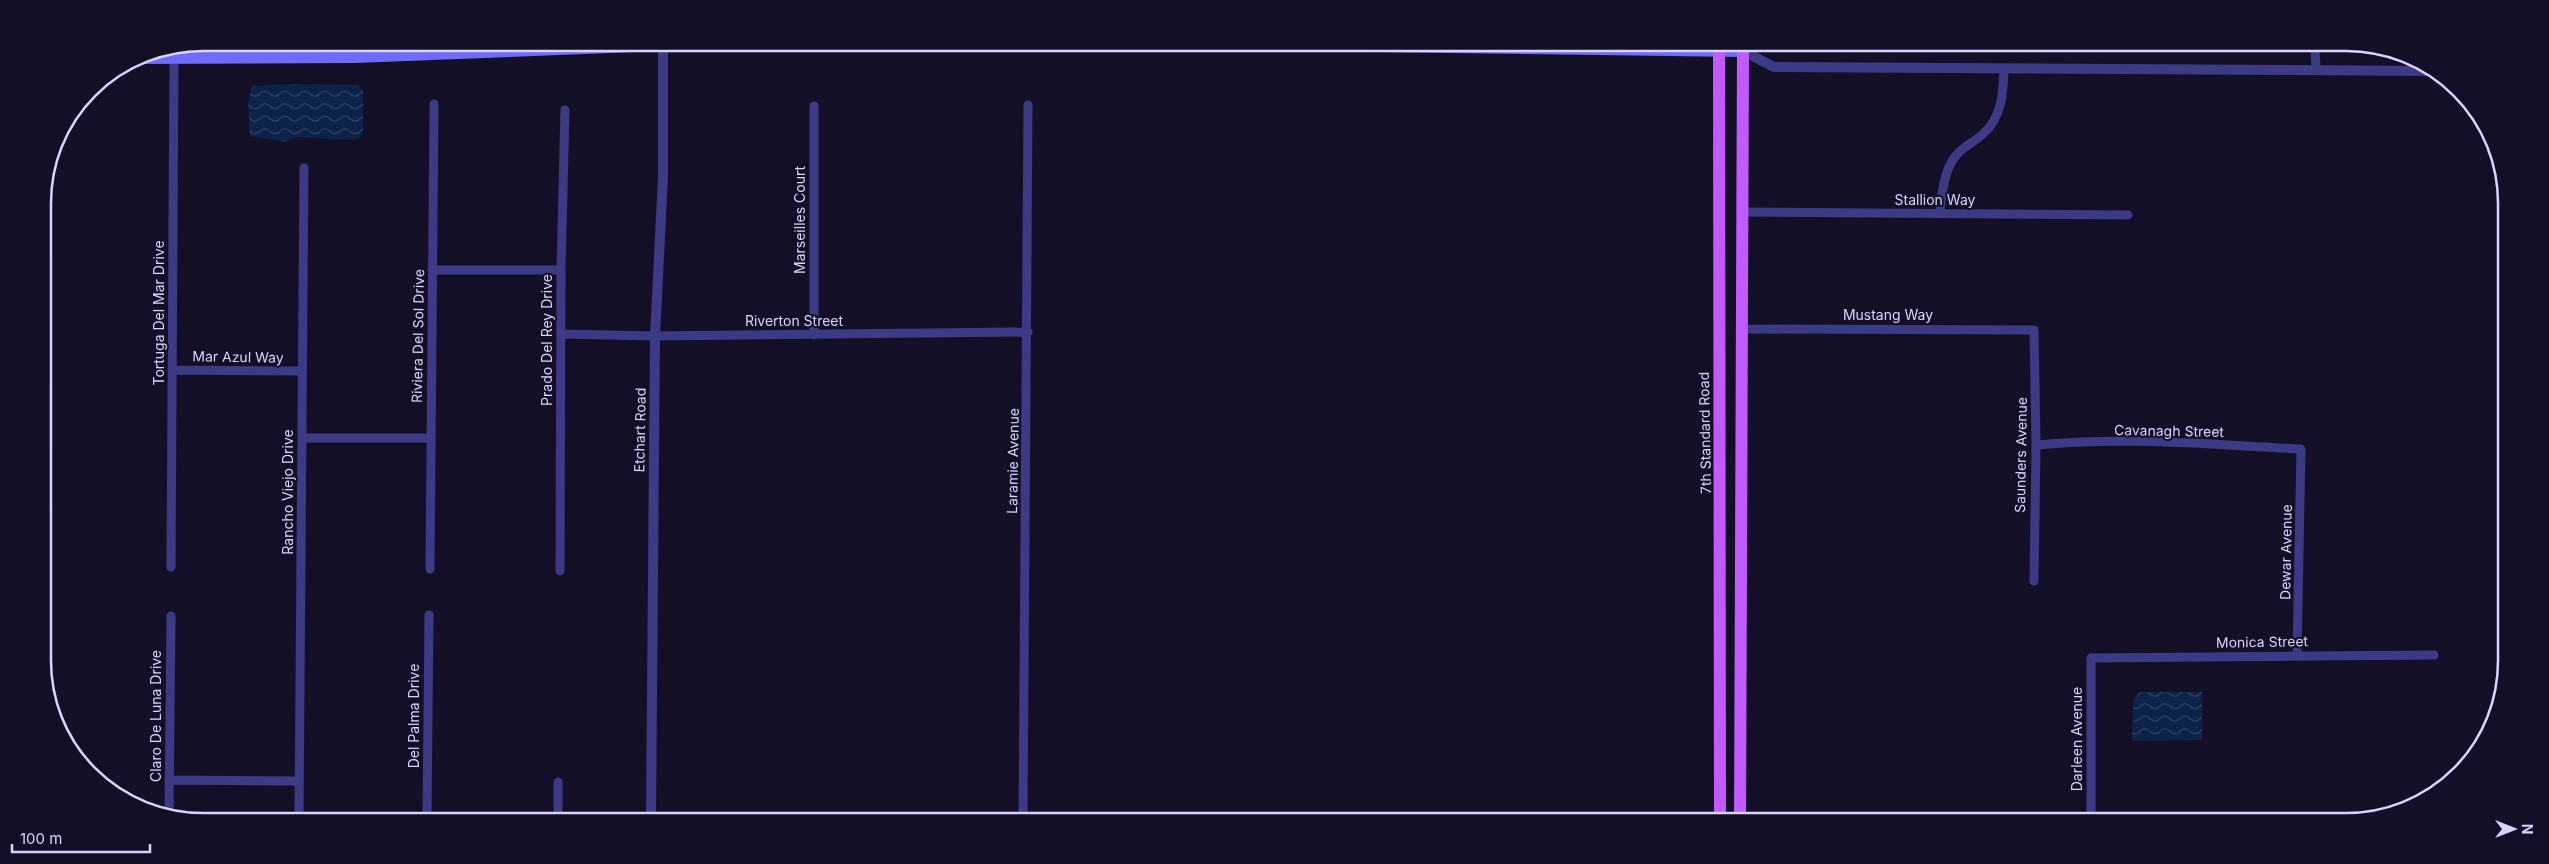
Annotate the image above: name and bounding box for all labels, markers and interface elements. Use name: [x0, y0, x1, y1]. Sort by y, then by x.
street label: Marseilles Court: [791, 166, 808, 274]
street label: Stallion Way: [1895, 191, 1976, 208]
street label: Tortuga Del Mar Drive: [150, 240, 167, 386]
street label: Riviera Del Sol Drive: [408, 269, 427, 403]
street label: Prado Del Rey Drive: [538, 274, 555, 406]
street label: Mustang Way: [1843, 306, 1933, 323]
street label: Riverton Street: [745, 312, 844, 329]
street label: Mar Azul Way: [192, 347, 284, 366]
street label: 7th Standard Road: [1695, 372, 1714, 494]
street label: Etchart Road: [630, 387, 649, 473]
street label: Saunders Avenue: [2011, 397, 2030, 513]
street label: Laramie Avenue: [1003, 408, 1022, 514]
street label: Cavanagh Street: [2114, 421, 2225, 440]
street label: Rancho Viejo Drive: [279, 429, 296, 555]
street label: Dewar Avenue: [2276, 504, 2295, 600]
street label: Monica Street: [2216, 632, 2309, 651]
street label: Claro De Luna Drive: [147, 650, 164, 782]
street label: Del Palma Drive: [405, 664, 422, 768]
street label: Darleen Avenue: [2068, 687, 2085, 791]
north arrow: [2489, 804, 2539, 854]
scale bar: [12, 822, 150, 854]
text: N: [2519, 824, 2536, 834]
text: 100 m: [20, 829, 62, 848]

